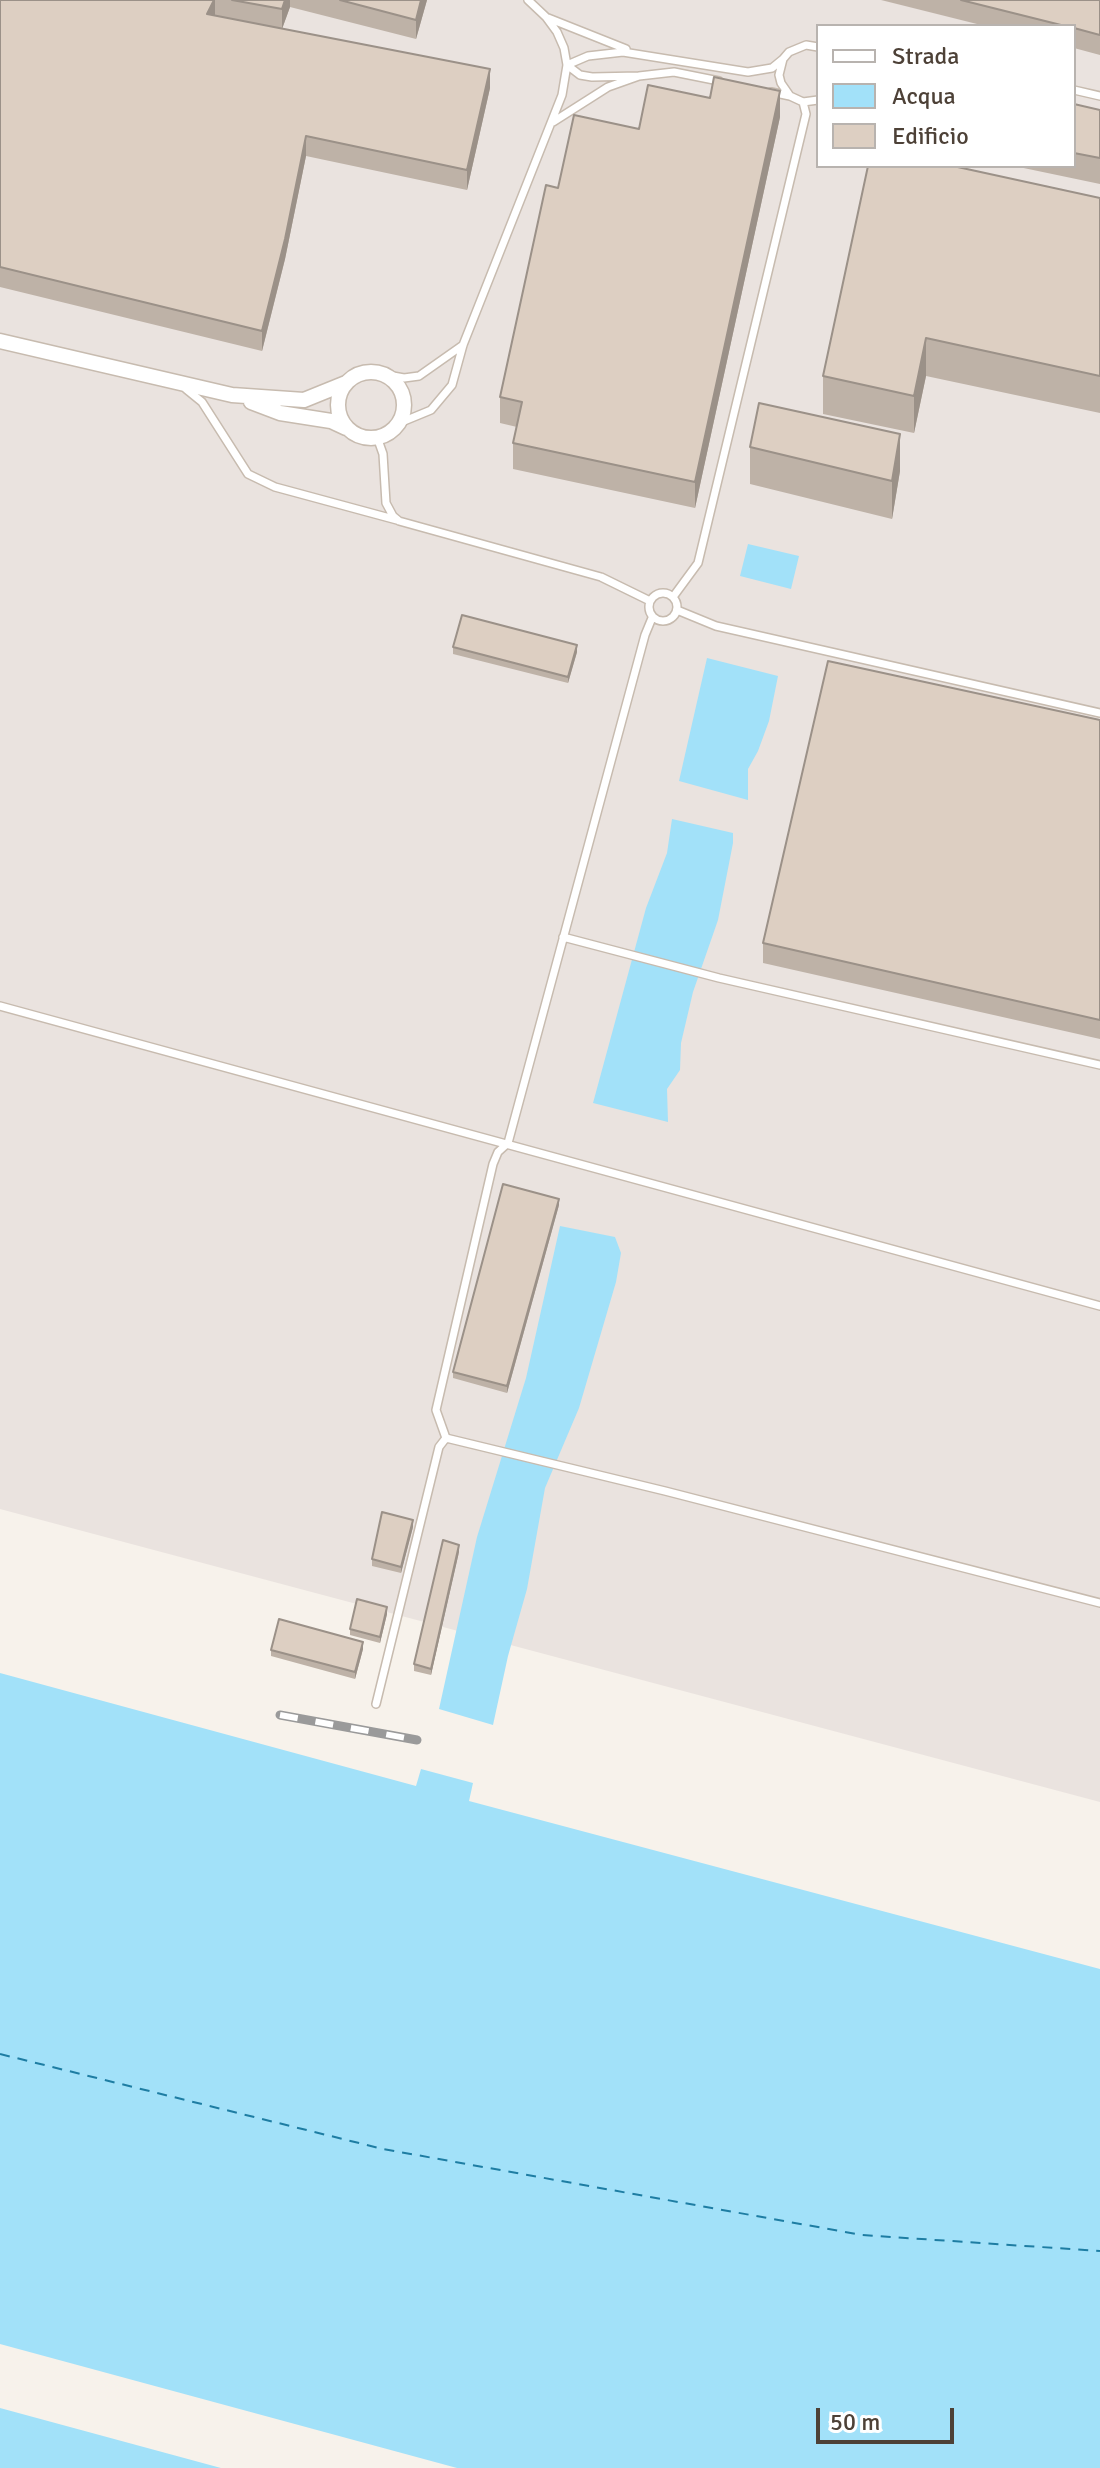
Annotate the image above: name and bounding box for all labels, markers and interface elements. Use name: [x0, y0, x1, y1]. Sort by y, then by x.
legend: [816, 24, 1076, 168]
text: Strada: [892, 41, 959, 71]
text: Acqua: [892, 81, 956, 111]
text: Edificio: [892, 121, 969, 151]
scale bar: [820, 2392, 958, 2442]
text: 50 m: [830, 2407, 880, 2437]

